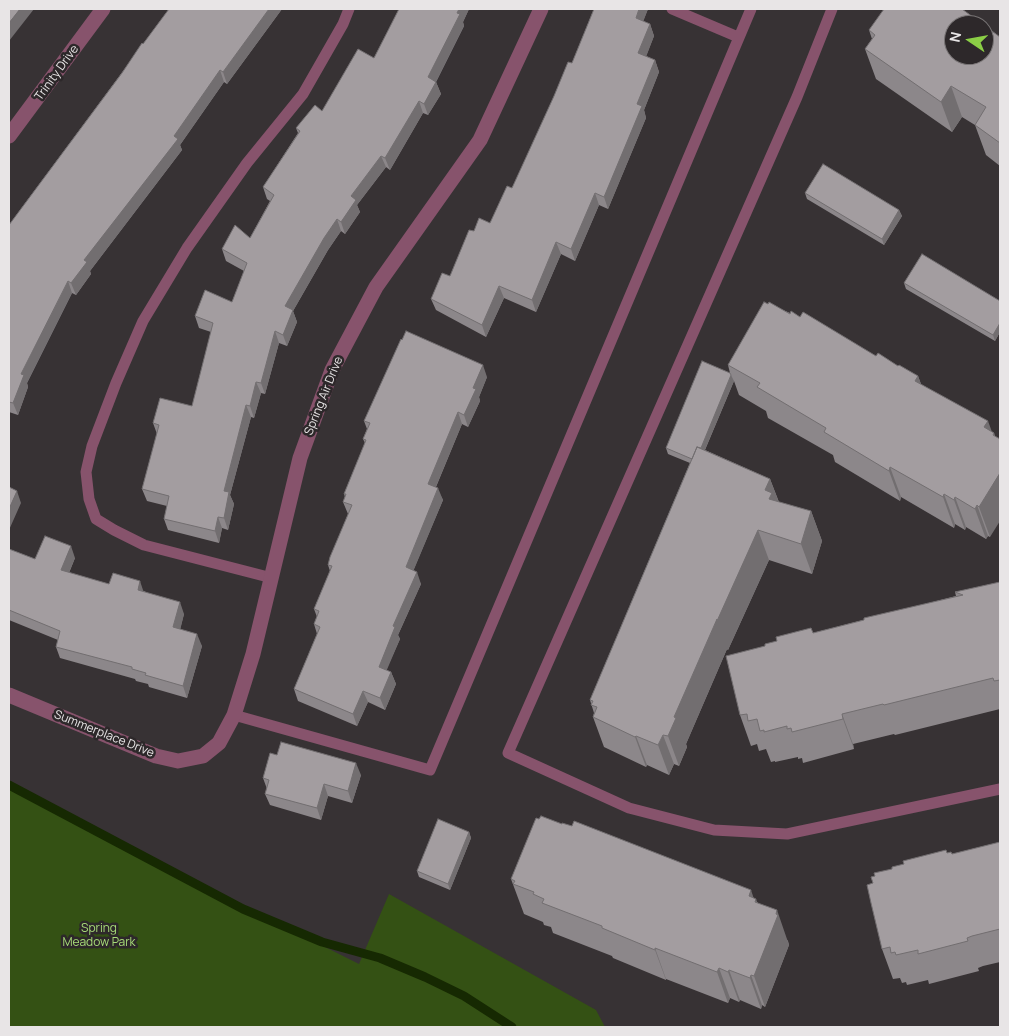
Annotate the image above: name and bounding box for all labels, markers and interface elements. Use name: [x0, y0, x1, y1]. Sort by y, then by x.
north arrow: [944, 15, 994, 65]
text: N: [944, 30, 965, 44]
street label: Trinity Drive: [32, 42, 82, 104]
street label: Spring Air Drive: [302, 355, 346, 437]
street label: Summerplace Drive: [52, 707, 156, 761]
park label: Spring Meadow Park: [62, 922, 136, 950]

